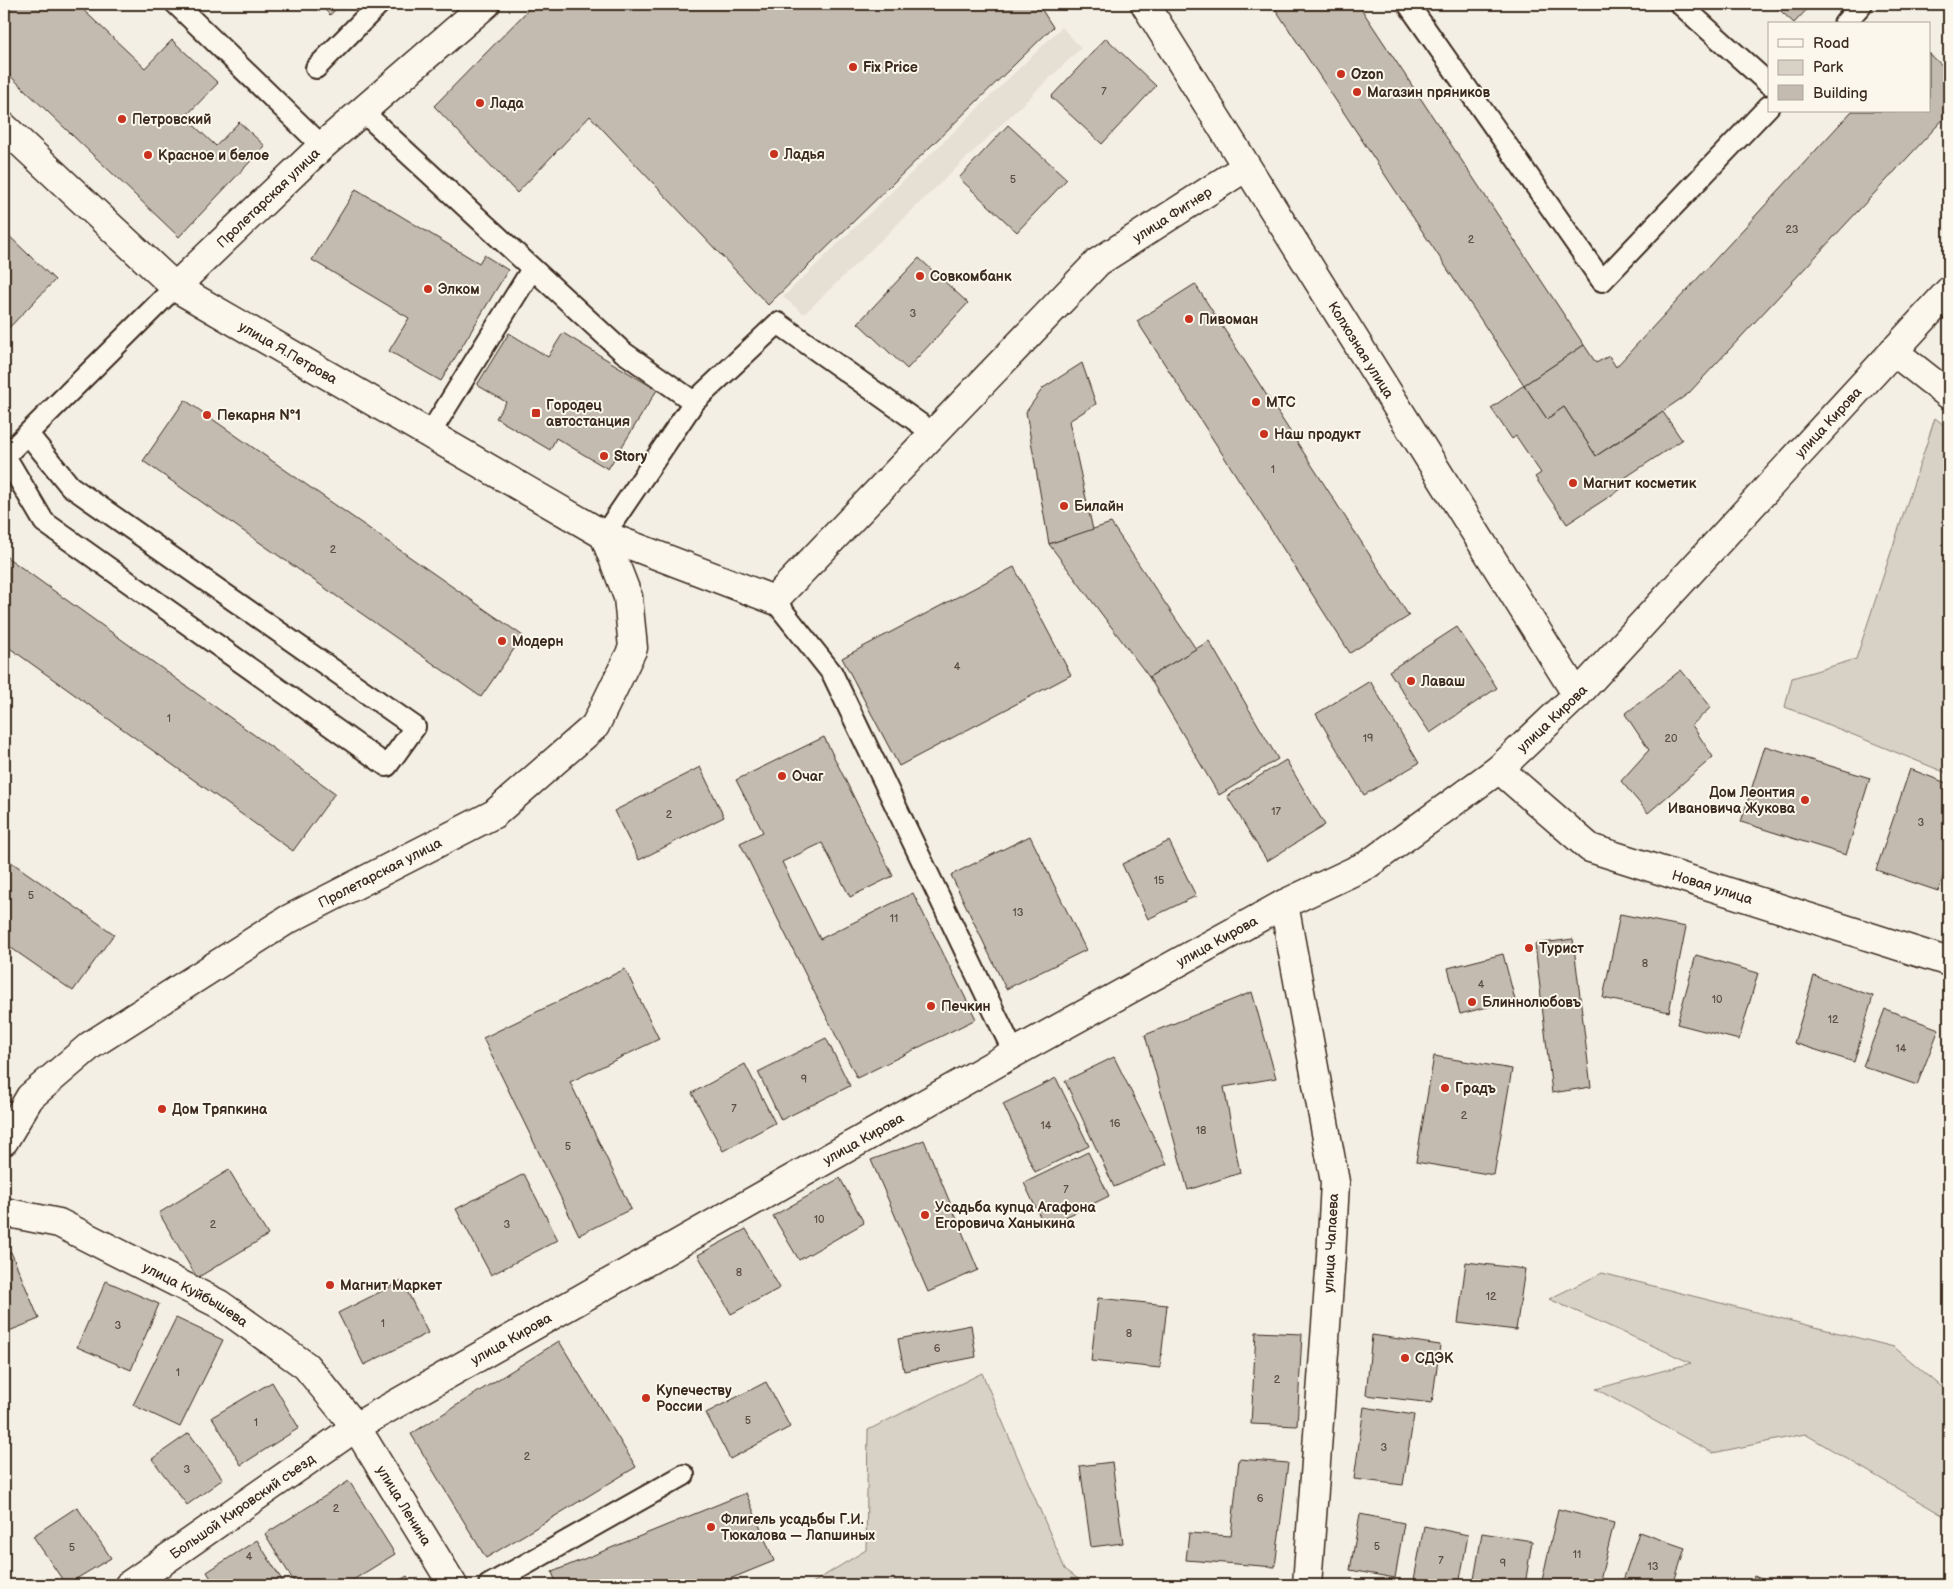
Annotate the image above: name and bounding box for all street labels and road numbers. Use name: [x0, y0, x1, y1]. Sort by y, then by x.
street label: Пролетарская улица: [213, 144, 324, 251]
street label: улица Фигнер: [1130, 183, 1215, 246]
street label: Колхозная улица: [1325, 298, 1398, 402]
street label: улица Я.Петрова: [236, 317, 341, 388]
street label: улица Кирова: [1791, 383, 1865, 461]
street label: улица Кирова: [1514, 681, 1591, 756]
street label: Пролетарская улица: [315, 833, 445, 911]
street label: Новая улица: [1670, 866, 1756, 908]
street label: улица Кирова: [1173, 912, 1261, 970]
street label: улица Кирова: [820, 1109, 907, 1168]
street label: улица Чапаева: [1320, 1192, 1342, 1293]
street label: улица Куйбышева: [140, 1258, 252, 1331]
street label: улица Кирова: [468, 1309, 555, 1368]
street label: Большой Кировский съезд: [166, 1450, 318, 1562]
street label: улица Ленина: [373, 1462, 436, 1549]

